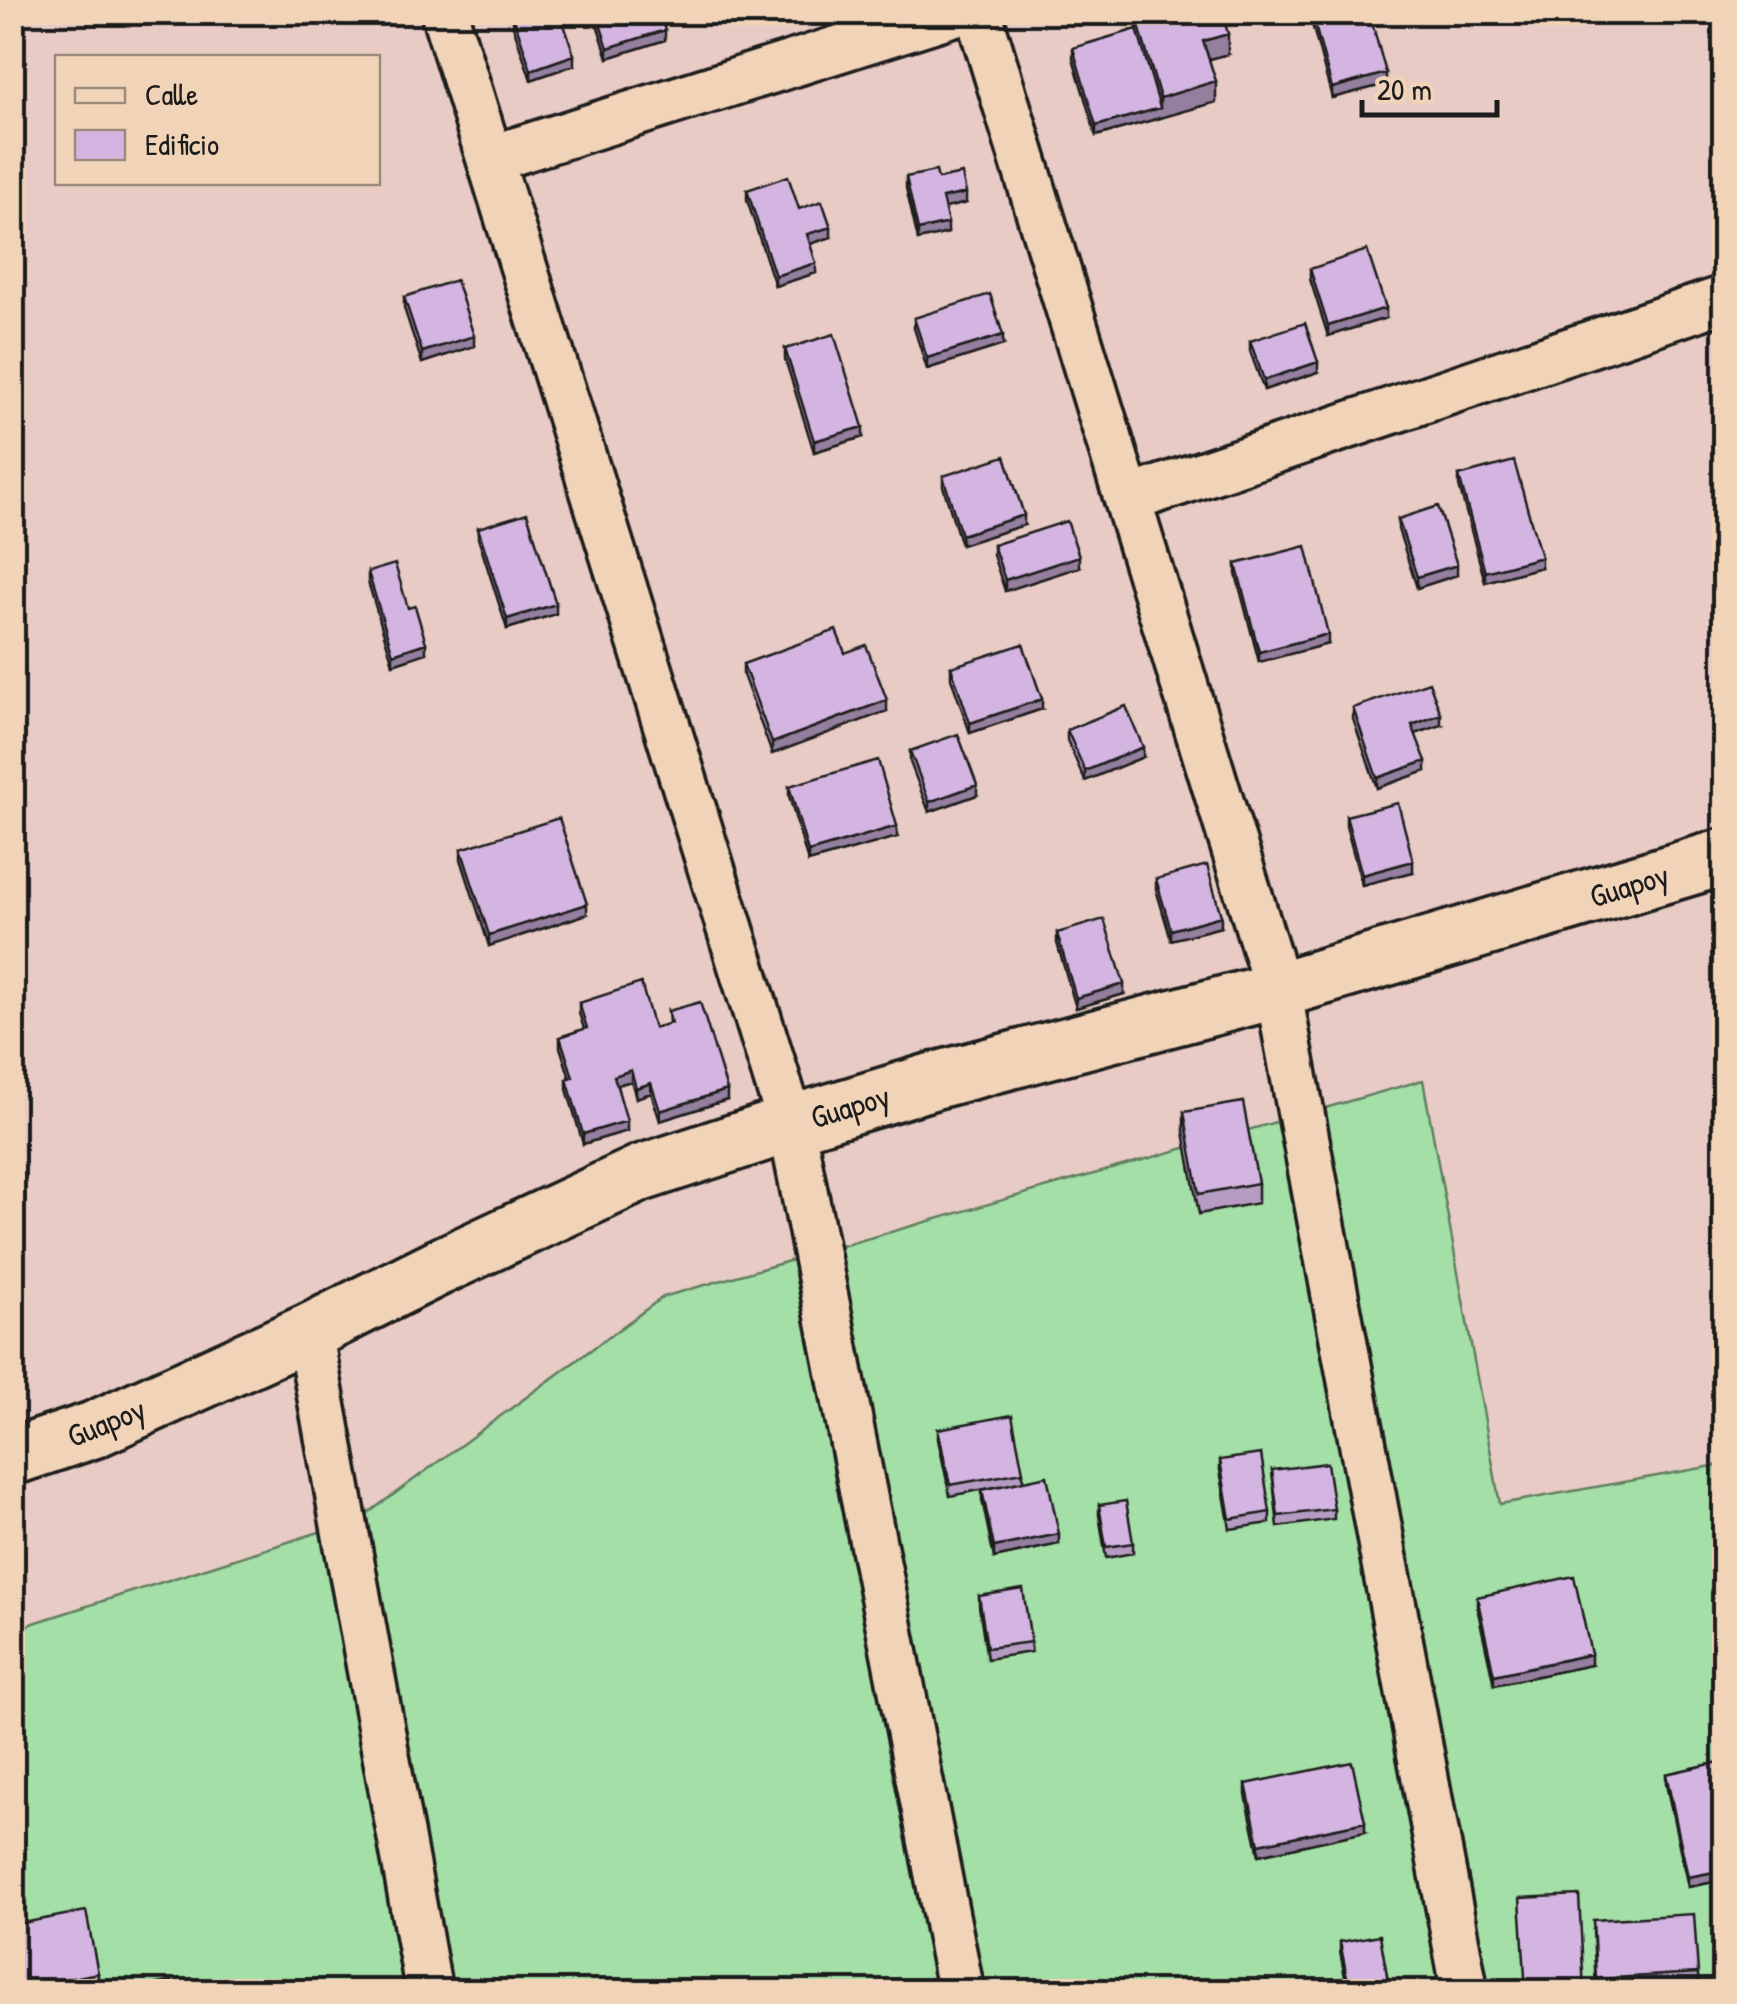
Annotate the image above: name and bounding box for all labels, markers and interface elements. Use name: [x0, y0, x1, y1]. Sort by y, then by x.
legend: [55, 55, 380, 185]
scale bar: [1362, 55, 1497, 117]
text: 20 m: [1377, 69, 1432, 109]
text: Calle: [145, 74, 198, 114]
text: Edificio: [145, 124, 219, 164]
street label: Guapoy: [1584, 853, 1674, 917]
street label: Guapoy: [805, 1074, 895, 1138]
street label: Guapoy: [60, 1387, 152, 1457]

